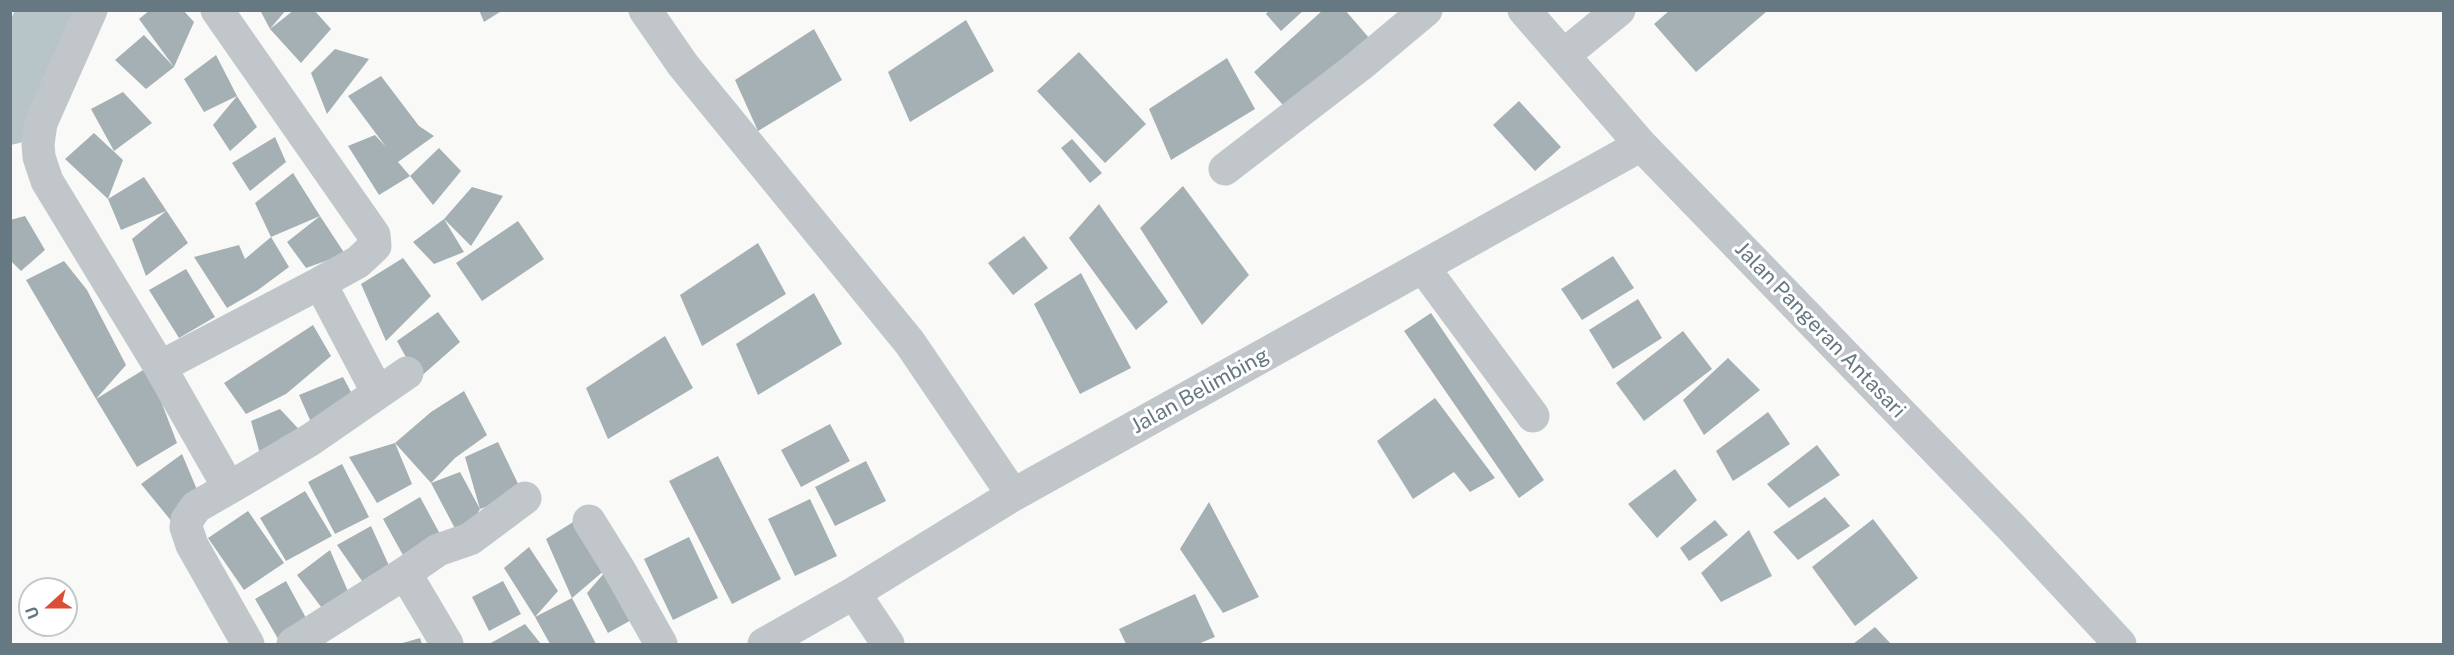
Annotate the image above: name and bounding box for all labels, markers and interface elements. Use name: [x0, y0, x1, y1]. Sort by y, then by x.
street label: Jalan Pangeran Antasari: [1729, 237, 1911, 423]
street label: Jalan Belimbing: [1127, 343, 1273, 439]
north arrow: [18, 577, 78, 637]
text: U: [22, 604, 44, 622]

